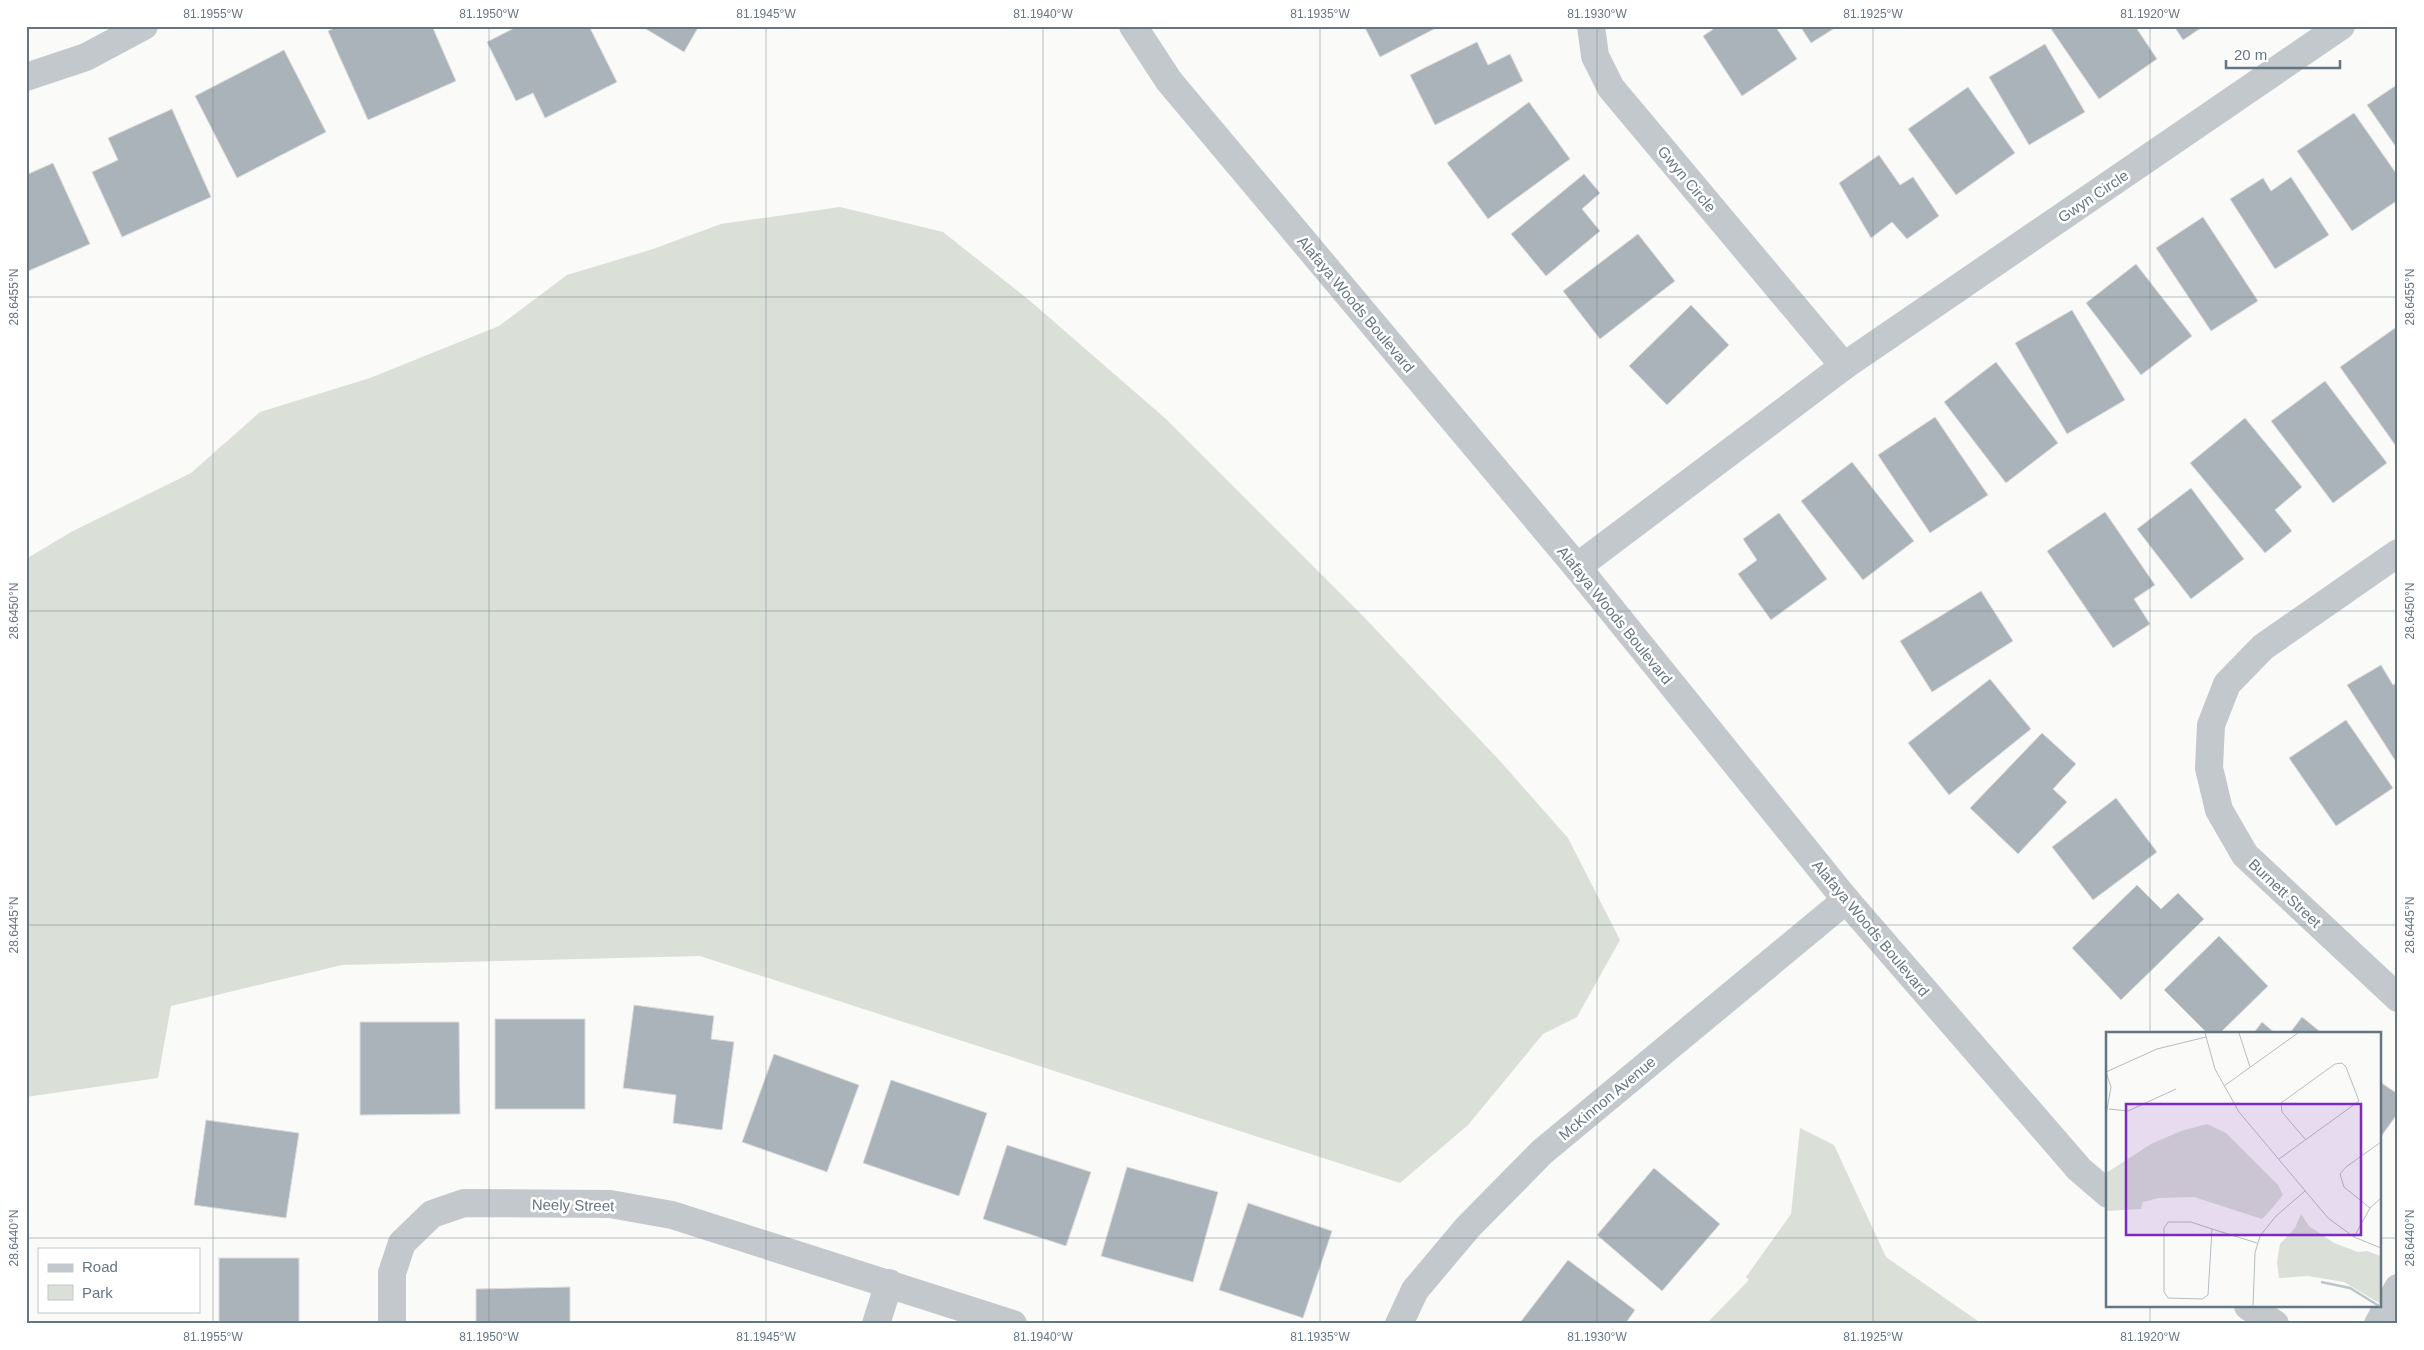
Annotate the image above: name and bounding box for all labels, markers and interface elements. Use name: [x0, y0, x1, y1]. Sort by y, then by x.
text: 81.1955°W: [183, 7, 243, 21]
text: 81.1950°W: [459, 7, 519, 21]
text: 81.1945°W: [736, 7, 796, 21]
text: 81.1940°W: [1013, 7, 1073, 21]
text: 81.1935°W: [1290, 7, 1350, 21]
text: 81.1930°W: [1567, 7, 1627, 21]
text: 81.1925°W: [1843, 7, 1903, 21]
text: 81.1920°W: [2120, 7, 2180, 21]
scale bar: [2226, 38, 2340, 70]
text: 20 m: [2234, 46, 2267, 63]
street label: Gwyn Circle: [1655, 143, 1719, 215]
street label: Gwyn Circle: [2055, 166, 2131, 226]
street label: Alafaya Woods Boulevard: [1294, 233, 1418, 375]
text: 28.6455°N: [7, 269, 21, 325]
text: 28.6455°N: [2403, 269, 2417, 325]
street label: Alafaya Woods Boulevard: [1554, 543, 1676, 687]
text: 28.6450°N: [7, 583, 21, 639]
text: 28.6450°N: [2403, 583, 2417, 639]
street label: Burnett Street: [2245, 855, 2325, 931]
street label: Alafaya Woods Boulevard: [1809, 857, 1933, 999]
text: 28.6445°N: [7, 897, 21, 953]
text: 28.6445°N: [2403, 897, 2417, 953]
inset map: [2106, 1032, 2382, 1308]
street label: McKinnon Avenue: [1555, 1053, 1659, 1143]
street label: Neely Street: [532, 1196, 615, 1214]
text: 28.6440°N: [7, 1210, 21, 1266]
text: 28.6440°N: [2403, 1210, 2417, 1266]
legend: [38, 1248, 200, 1312]
text: Road: [82, 1258, 118, 1275]
text: Park: [82, 1284, 113, 1301]
text: 81.1955°W: [183, 1330, 243, 1344]
text: 81.1950°W: [459, 1330, 519, 1344]
text: 81.1945°W: [736, 1330, 796, 1344]
text: 81.1940°W: [1013, 1330, 1073, 1344]
text: 81.1935°W: [1290, 1330, 1350, 1344]
text: 81.1930°W: [1567, 1330, 1627, 1344]
text: 81.1925°W: [1843, 1330, 1903, 1344]
text: 81.1920°W: [2120, 1330, 2180, 1344]

